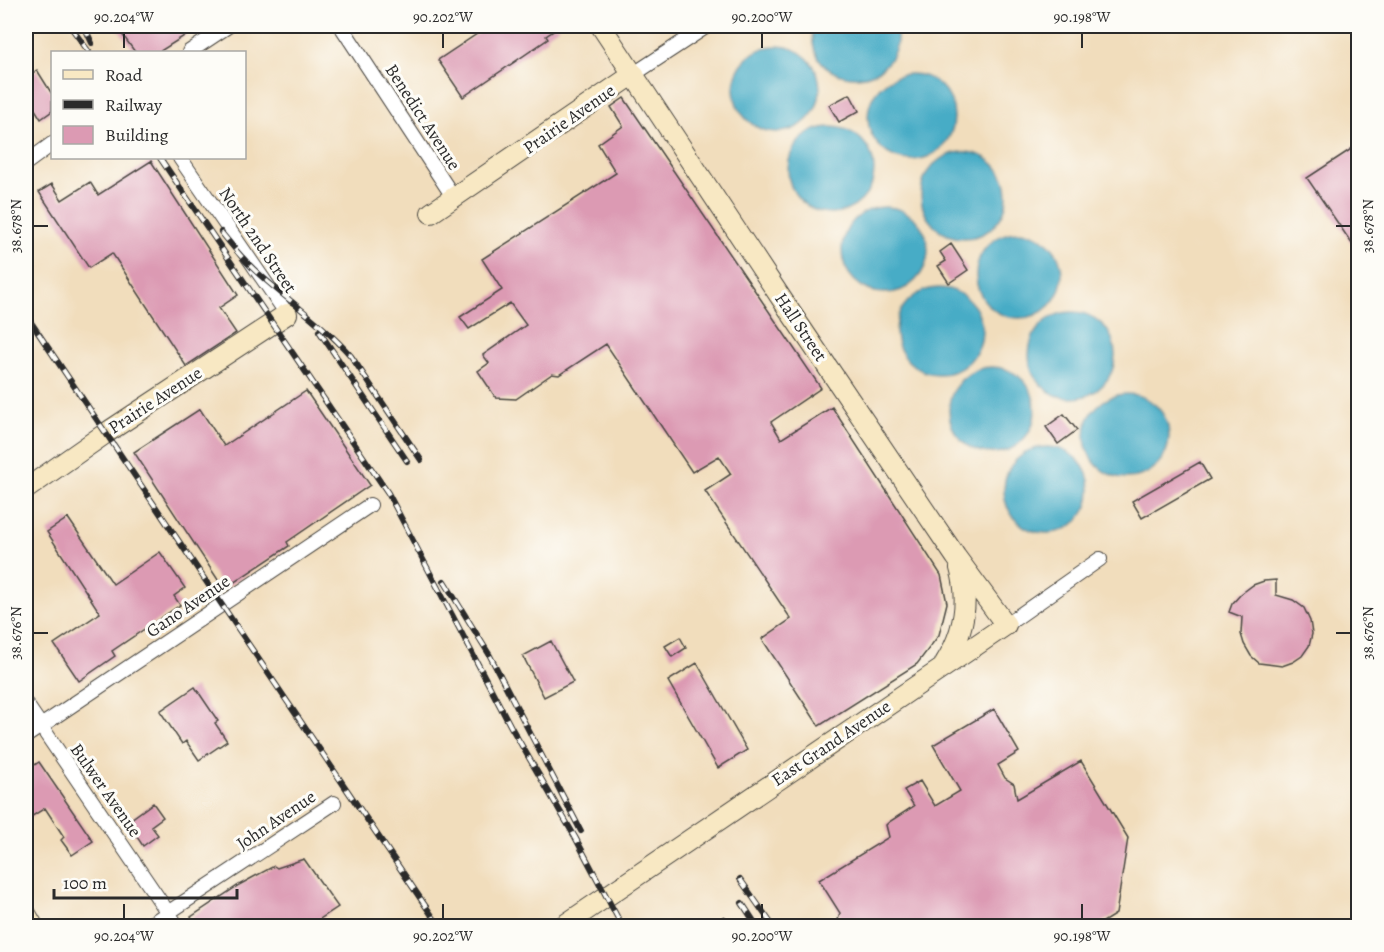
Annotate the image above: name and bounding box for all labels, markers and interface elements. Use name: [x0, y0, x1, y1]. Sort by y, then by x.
text: 90.204°W: [94, 7, 154, 27]
text: 90.202°W: [413, 7, 473, 27]
text: 90.200°W: [731, 7, 793, 27]
text: 90.198°W: [1053, 7, 1111, 27]
legend: [51, 51, 246, 159]
street label: Benedict Avenue: [380, 59, 466, 175]
text: Road: [105, 63, 143, 87]
street label: Prairie Avenue: [518, 78, 620, 160]
text: Railway: [105, 93, 163, 117]
text: Building: [105, 123, 169, 147]
street label: North 2nd Street: [214, 182, 302, 298]
text: 38.678°N: [6, 199, 26, 253]
text: 38.678°N: [1358, 199, 1378, 253]
street label: Hall Street: [769, 288, 833, 366]
street label: Prairie Avenue: [104, 361, 206, 439]
street label: Gano Avenue: [141, 569, 235, 643]
text: 38.676°N: [6, 606, 26, 660]
text: 38.676°N: [1358, 606, 1378, 660]
street label: East Grand Avenue: [767, 694, 895, 792]
street label: Bulwer Avenue: [65, 738, 147, 842]
street label: John Avenue: [232, 785, 320, 855]
scale bar: [54, 862, 237, 900]
text: 100 m: [63, 871, 107, 895]
text: 90.204°W: [94, 926, 154, 946]
text: 90.202°W: [413, 926, 473, 946]
text: 90.200°W: [731, 926, 793, 946]
text: 90.198°W: [1053, 926, 1111, 946]

